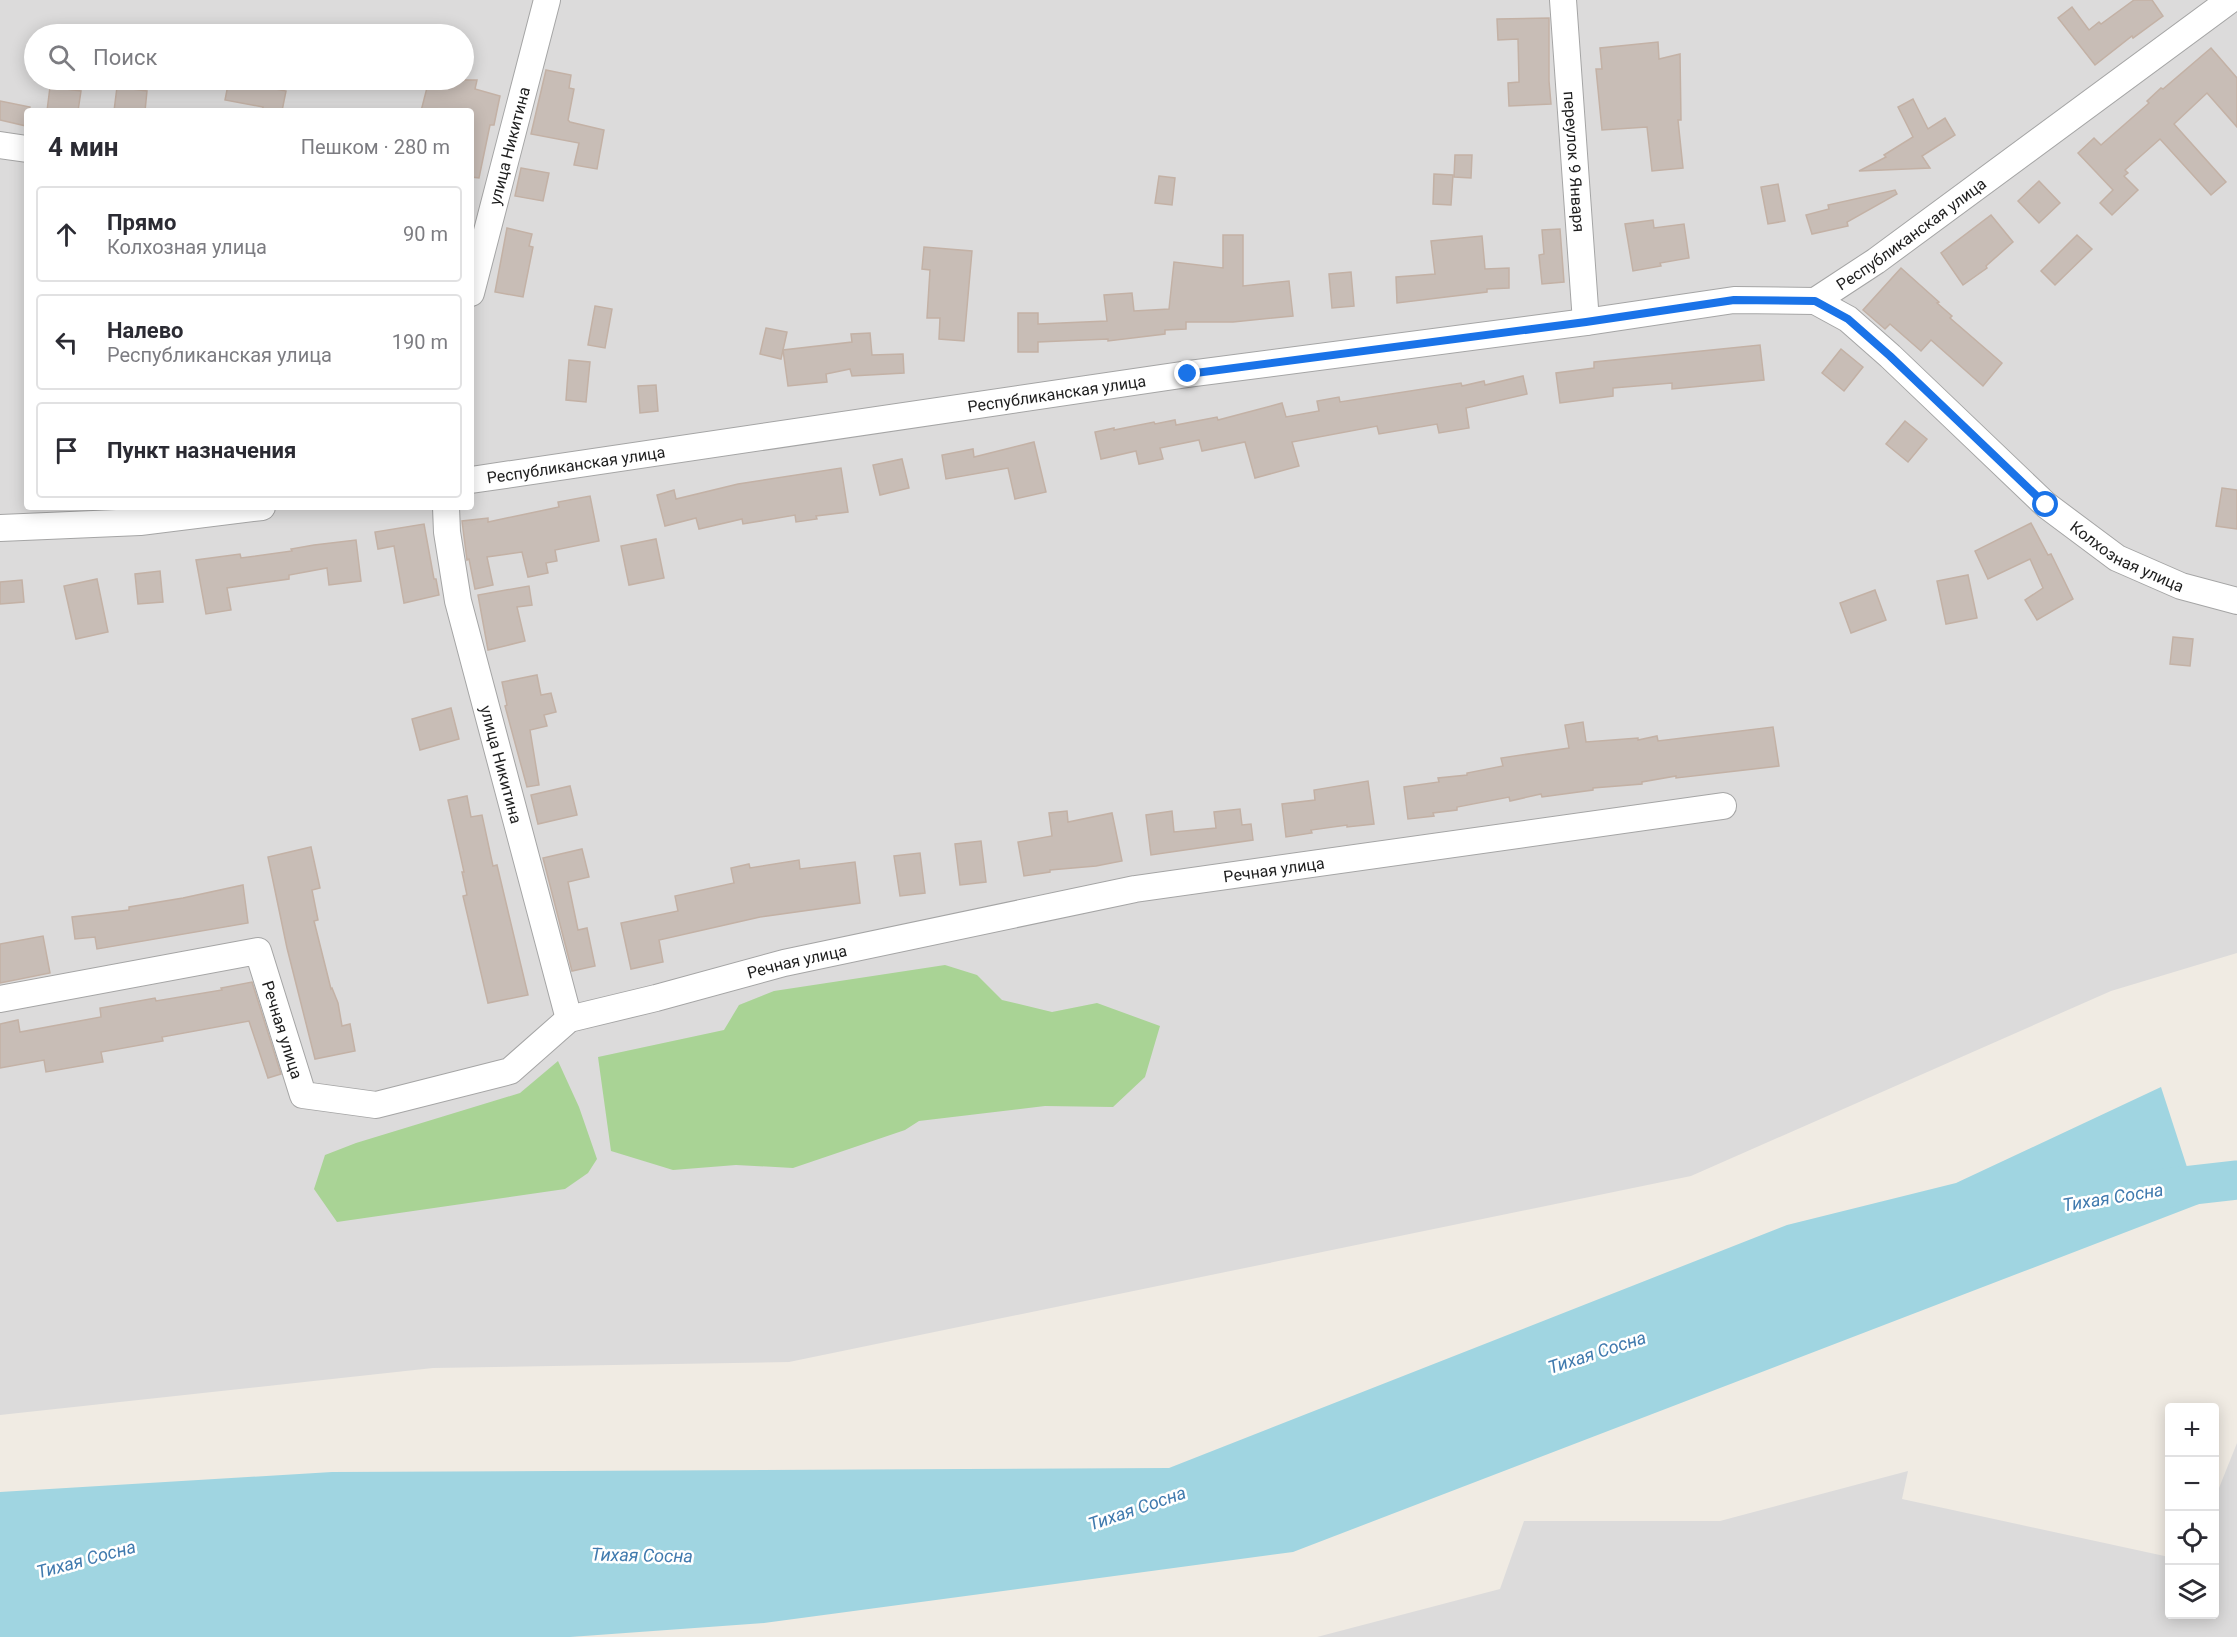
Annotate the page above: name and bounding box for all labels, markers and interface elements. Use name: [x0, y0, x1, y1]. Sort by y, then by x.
search box: [24, 24, 474, 90]
icon: search: [45, 41, 78, 74]
text: Поиск: [93, 45, 157, 70]
street label: улица Никитина: [485, 85, 534, 207]
street label: переулок 9 Января: [1560, 90, 1589, 233]
text: 4 мин: [48, 132, 119, 162]
text: Пешком · 280 m: [301, 135, 450, 159]
street label: Республиканская улица: [1833, 174, 1990, 294]
text: Прямо: [107, 210, 176, 235]
icon: ahead: [50, 218, 83, 251]
text: 90 m: [403, 222, 448, 246]
text: Колхозная улица: [107, 235, 267, 259]
text: Налево: [107, 318, 184, 343]
icon: left: [50, 326, 83, 359]
text: 190 m: [392, 330, 448, 354]
text: Республиканская улица: [107, 343, 332, 367]
route end: [1174, 360, 1200, 386]
street label: Республиканская улица: [966, 371, 1147, 416]
icon: arrive: [50, 434, 83, 467]
text: Пункт назначения: [107, 438, 296, 463]
street label: Республиканская улица: [485, 442, 666, 487]
route start: [2032, 491, 2058, 517]
street label: Колхозная улица: [2067, 517, 2187, 596]
street label: улица Никитина: [477, 703, 526, 826]
street label: Речная улица: [1222, 853, 1326, 886]
street label: Речная улица: [745, 941, 848, 982]
street label: Речная улица: [258, 978, 307, 1081]
water label: Тихая Сосна: [2061, 1179, 2165, 1215]
water label: Тихая Сосна: [1545, 1326, 1649, 1378]
map controls: [2165, 1403, 2219, 1619]
button: +: [2165, 1403, 2219, 1457]
button: −: [2165, 1457, 2219, 1511]
water label: Тихая Сосна: [1085, 1482, 1189, 1534]
button: locate: [2165, 1511, 2219, 1565]
water label: Тихая Сосна: [34, 1536, 138, 1582]
water label: Тихая Сосна: [591, 1544, 693, 1566]
button: layers: [2165, 1565, 2219, 1619]

